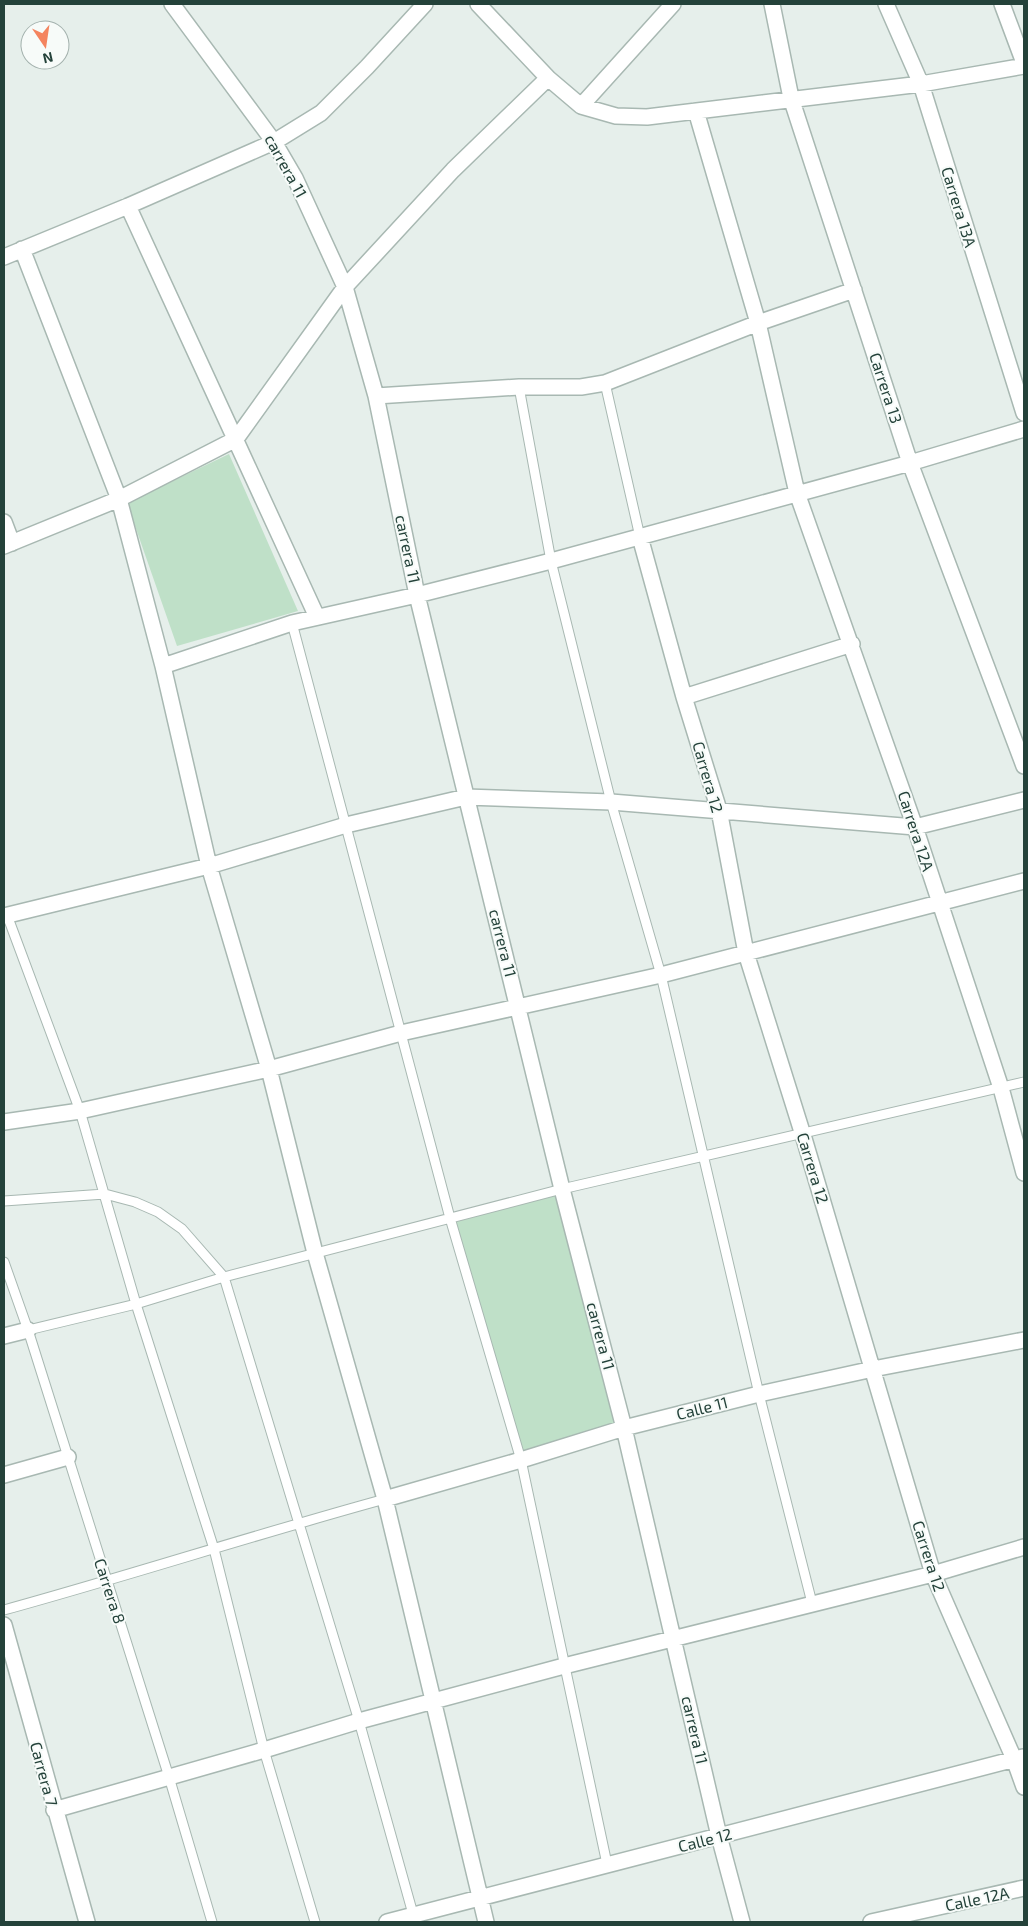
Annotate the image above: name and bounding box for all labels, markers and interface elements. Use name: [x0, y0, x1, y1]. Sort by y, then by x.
north arrow: [20, 20, 70, 70]
text: N: [41, 49, 55, 68]
street label: carrera 11: [261, 131, 312, 201]
street label: Carrera 13A: [938, 164, 981, 249]
street label: Carrera 13: [866, 350, 907, 426]
street label: carrera 11: [392, 513, 425, 585]
street label: Carrera 12: [689, 739, 728, 815]
street label: Carrera 12A: [895, 788, 938, 873]
street label: carrera 11: [486, 907, 521, 979]
street label: Carrera 12: [794, 1130, 833, 1206]
street label: carrera 11: [583, 1300, 620, 1372]
street label: Calle 11: [674, 1392, 730, 1423]
street label: Carrera 12: [909, 1518, 950, 1594]
street label: Carrera 8: [91, 1556, 130, 1626]
street label: carrera 11: [678, 1694, 713, 1766]
street label: Carrera 7: [27, 1739, 62, 1808]
street label: Calle 12: [676, 1824, 734, 1855]
street label: Calle 12A: [943, 1882, 1011, 1915]

